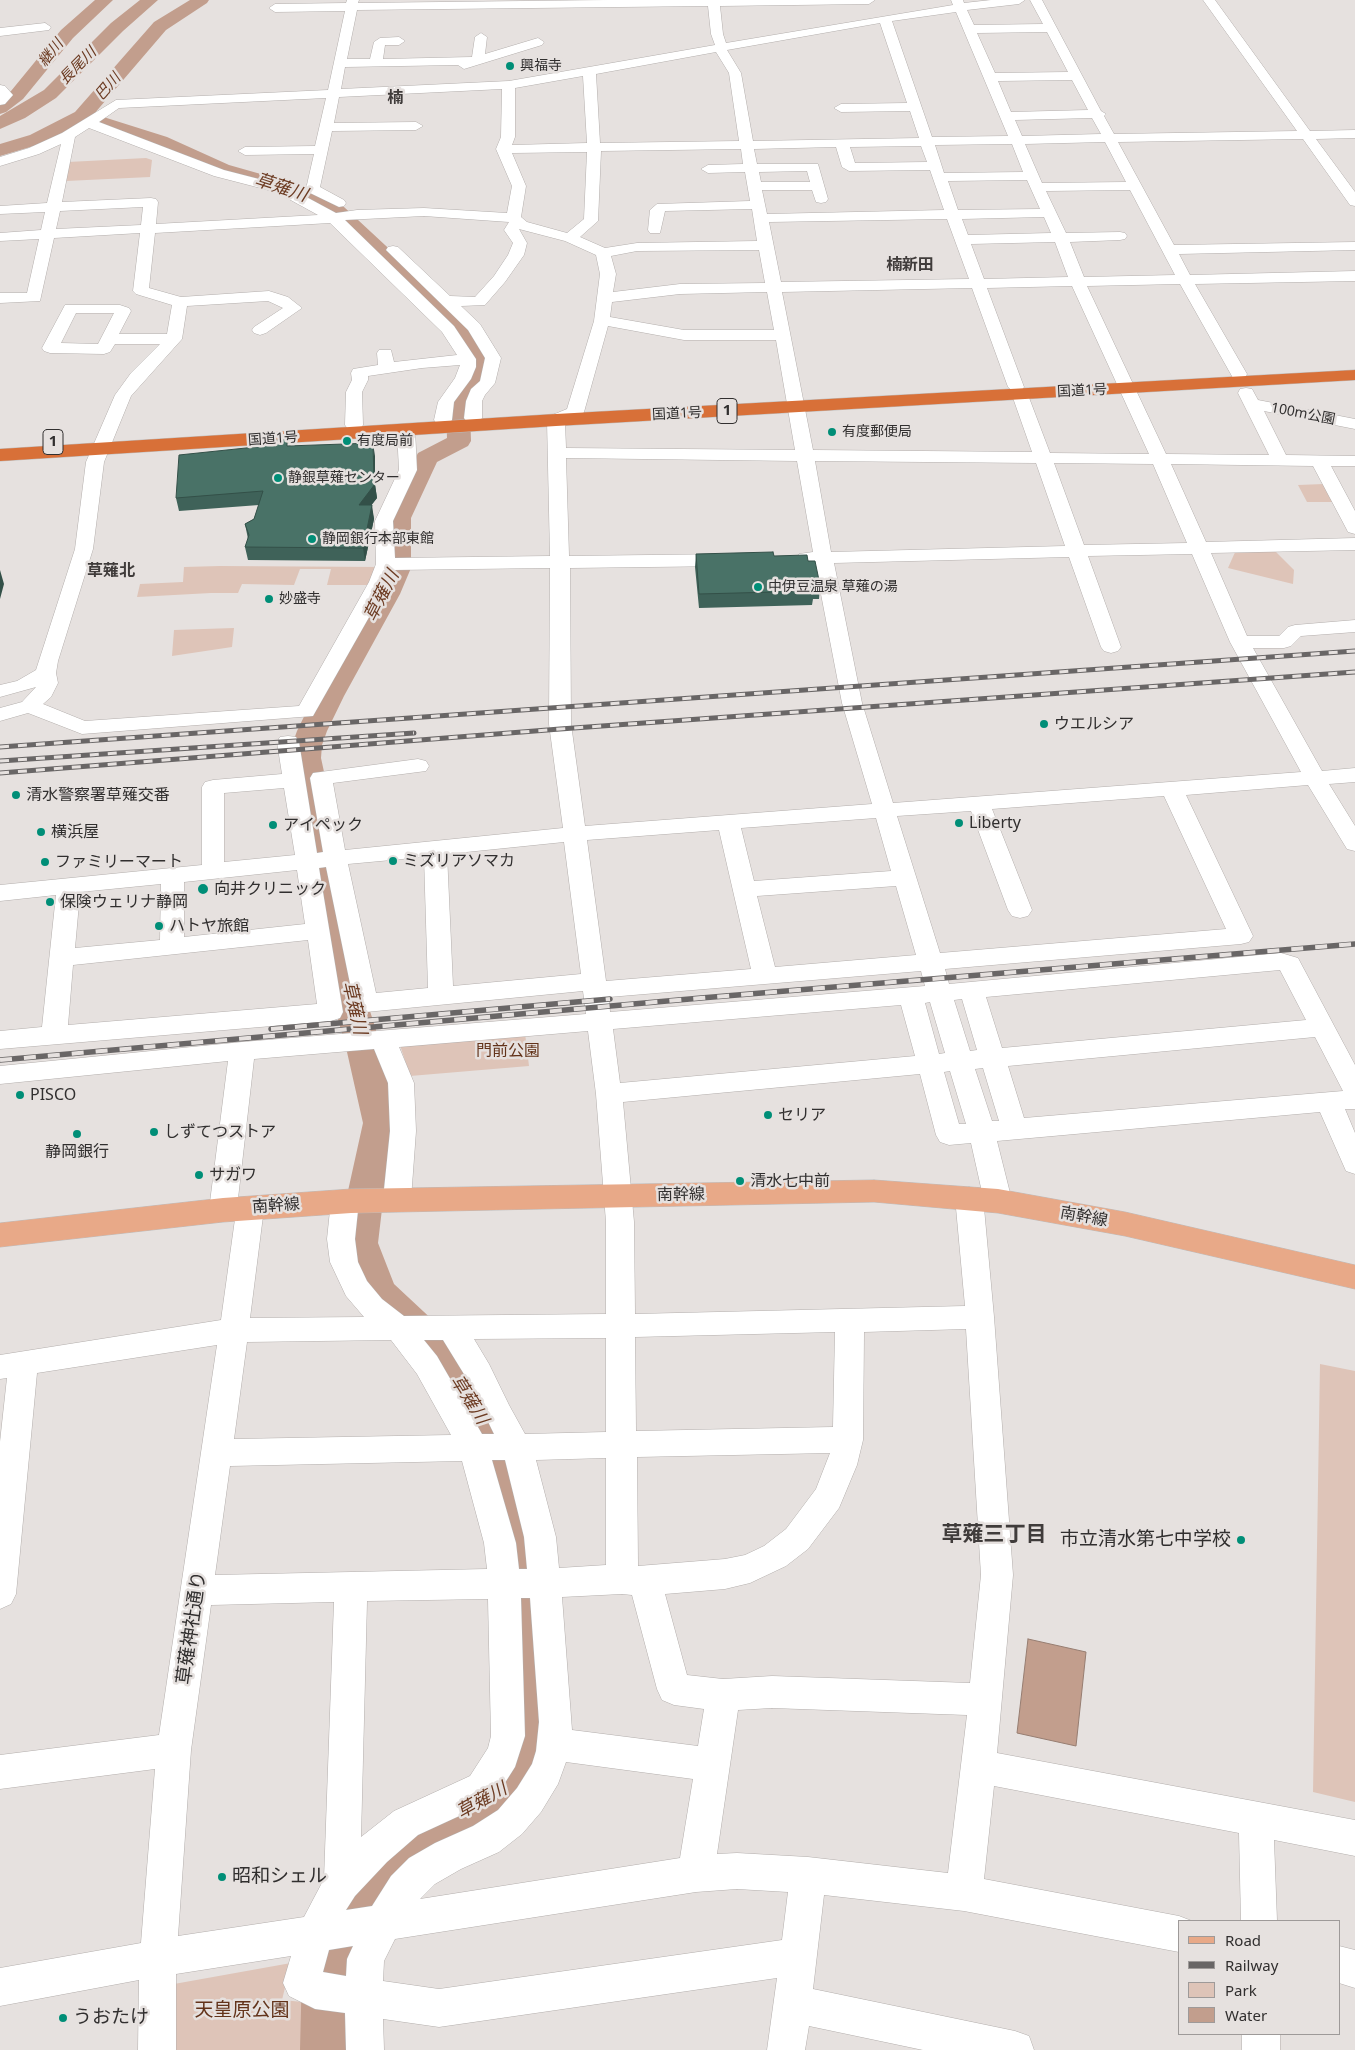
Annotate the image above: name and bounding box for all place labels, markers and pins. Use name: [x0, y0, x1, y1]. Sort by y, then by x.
place label: 興福寺: [520, 58, 562, 74]
marker: 興福寺: [504, 60, 516, 72]
place label: 有度郵便局: [842, 424, 912, 440]
marker: 有度郵便局: [826, 426, 838, 438]
place label: 有度局前: [357, 433, 413, 449]
marker: 有度局前: [341, 435, 353, 447]
place label: 静銀草薙センター: [288, 470, 400, 486]
marker: 静銀草薙センター: [272, 472, 284, 484]
place label: 静岡銀行本部東館: [322, 531, 434, 547]
marker: 静岡銀行本部東館: [306, 533, 318, 545]
place label: 中伊豆温泉 草薙の湯: [768, 579, 898, 595]
marker: 中伊豆温泉 草薙の湯: [752, 581, 764, 593]
place label: 妙盛寺: [279, 591, 321, 607]
marker: 妙盛寺: [263, 593, 275, 605]
place label: ウエルシア: [1054, 714, 1134, 734]
marker: ウエルシア: [1038, 718, 1050, 730]
place label: 清水警察署草薙交番: [26, 785, 170, 805]
marker: 清水警察署草薙交番: [10, 789, 22, 801]
place label: Liberty: [969, 813, 1021, 833]
place label: アイペック: [283, 815, 363, 835]
marker: Liberty: [953, 817, 965, 829]
marker: アイペック: [267, 819, 279, 831]
place label: 横浜屋: [51, 822, 99, 842]
marker: 横浜屋: [35, 826, 47, 838]
place label: ミズリアソマカ: [403, 851, 515, 871]
place label: ファミリーマート: [55, 852, 183, 872]
marker: ミズリアソマカ: [387, 855, 399, 867]
marker: ファミリーマート: [39, 856, 51, 868]
place label: 向井クリニック: [214, 879, 326, 899]
marker: 向井クリニック: [196, 882, 210, 896]
place label: 保険ウェリナ静岡: [60, 892, 188, 912]
marker: 保険ウェリナ静岡: [44, 896, 56, 908]
place label: ハトヤ旅館: [169, 916, 249, 936]
marker: ハトヤ旅館: [153, 920, 165, 932]
place label: PISCO: [30, 1085, 76, 1105]
marker: PISCO: [14, 1089, 26, 1101]
place label: セリア: [778, 1105, 826, 1125]
marker: セリア: [762, 1109, 774, 1121]
place label: しずてつストア: [164, 1122, 276, 1142]
marker: しずてつストア: [148, 1126, 160, 1138]
marker: 静岡銀行: [71, 1128, 83, 1140]
place label: 静岡銀行: [45, 1142, 109, 1162]
place label: サガワ: [209, 1165, 257, 1185]
marker: サガワ: [193, 1169, 205, 1181]
place label: 清水七中前: [750, 1171, 830, 1191]
marker: 清水七中前: [734, 1175, 746, 1187]
place label: 市立清水第七中学校: [1060, 1529, 1231, 1551]
marker: 市立清水第七中学校: [1235, 1534, 1247, 1546]
place label: 昭和シェル: [232, 1866, 327, 1888]
marker: 昭和シェル: [216, 1871, 228, 1883]
place label: うおたけ: [73, 2007, 149, 2029]
marker: うおたけ: [57, 2012, 69, 2024]

